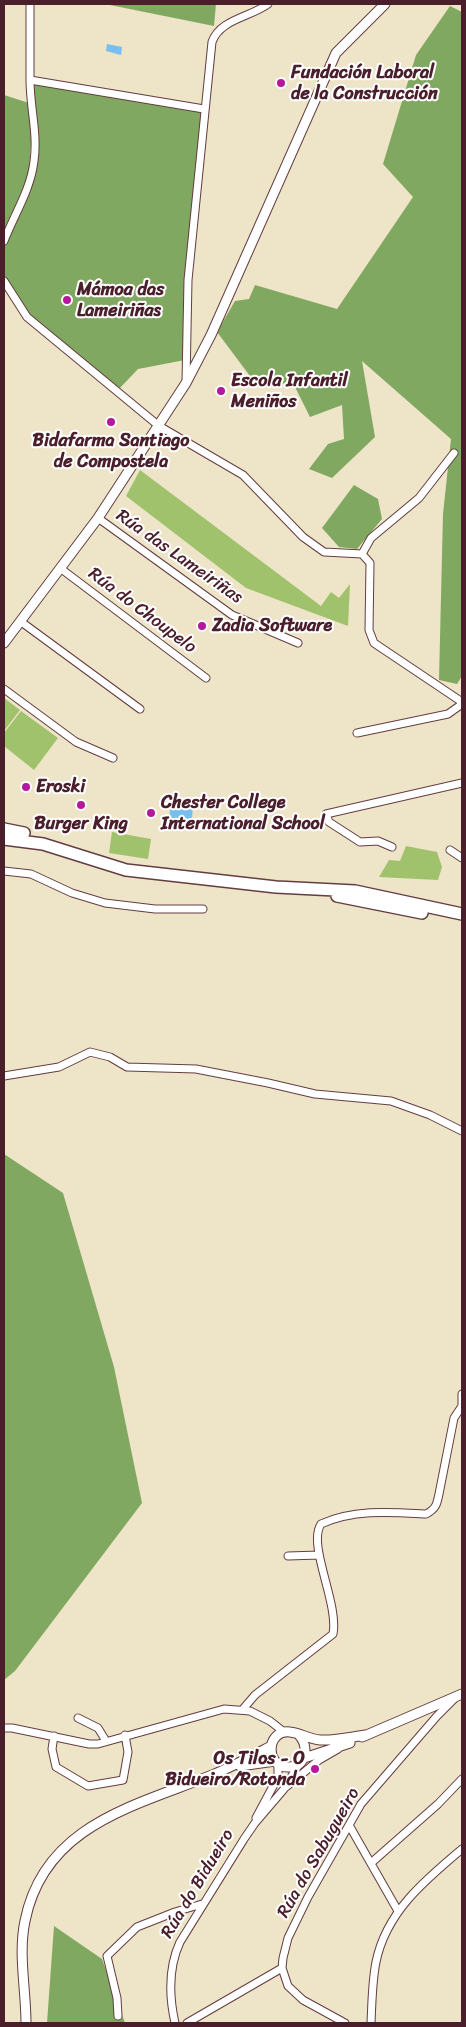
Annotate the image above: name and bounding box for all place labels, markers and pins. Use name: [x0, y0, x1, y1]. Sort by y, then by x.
place label: Fundación Laboral de la Construcción: [291, 62, 438, 104]
marker: Fundación Laboral de la Construcción: [275, 77, 287, 89]
place label: Mámoa das Lameiriñas: [77, 279, 164, 322]
marker: Mámoa das Lameiriñas: [61, 294, 73, 306]
place label: Escola Infantil Meniños: [231, 370, 348, 412]
marker: Escola Infantil Meniños: [215, 385, 227, 397]
marker: Bidafarma Santiago de Compostela: [105, 416, 117, 428]
place label: Bidafarma Santiago de Compostela: [33, 430, 189, 472]
place label: Zadia Software: [212, 615, 332, 637]
marker: Zadia Software: [196, 620, 208, 632]
place label: Eroski: [36, 776, 85, 798]
marker: Eroski: [20, 781, 32, 793]
place label: Chester College International School: [161, 792, 325, 834]
marker: Burger King: [75, 799, 87, 811]
marker: Chester College International School: [145, 807, 157, 819]
place label: Burger King: [34, 813, 128, 835]
place label: Os Tilos - O Bidueiro/Rotonda: [165, 1748, 305, 1790]
marker: Os Tilos - O Bidueiro/Rotonda: [309, 1763, 321, 1775]

